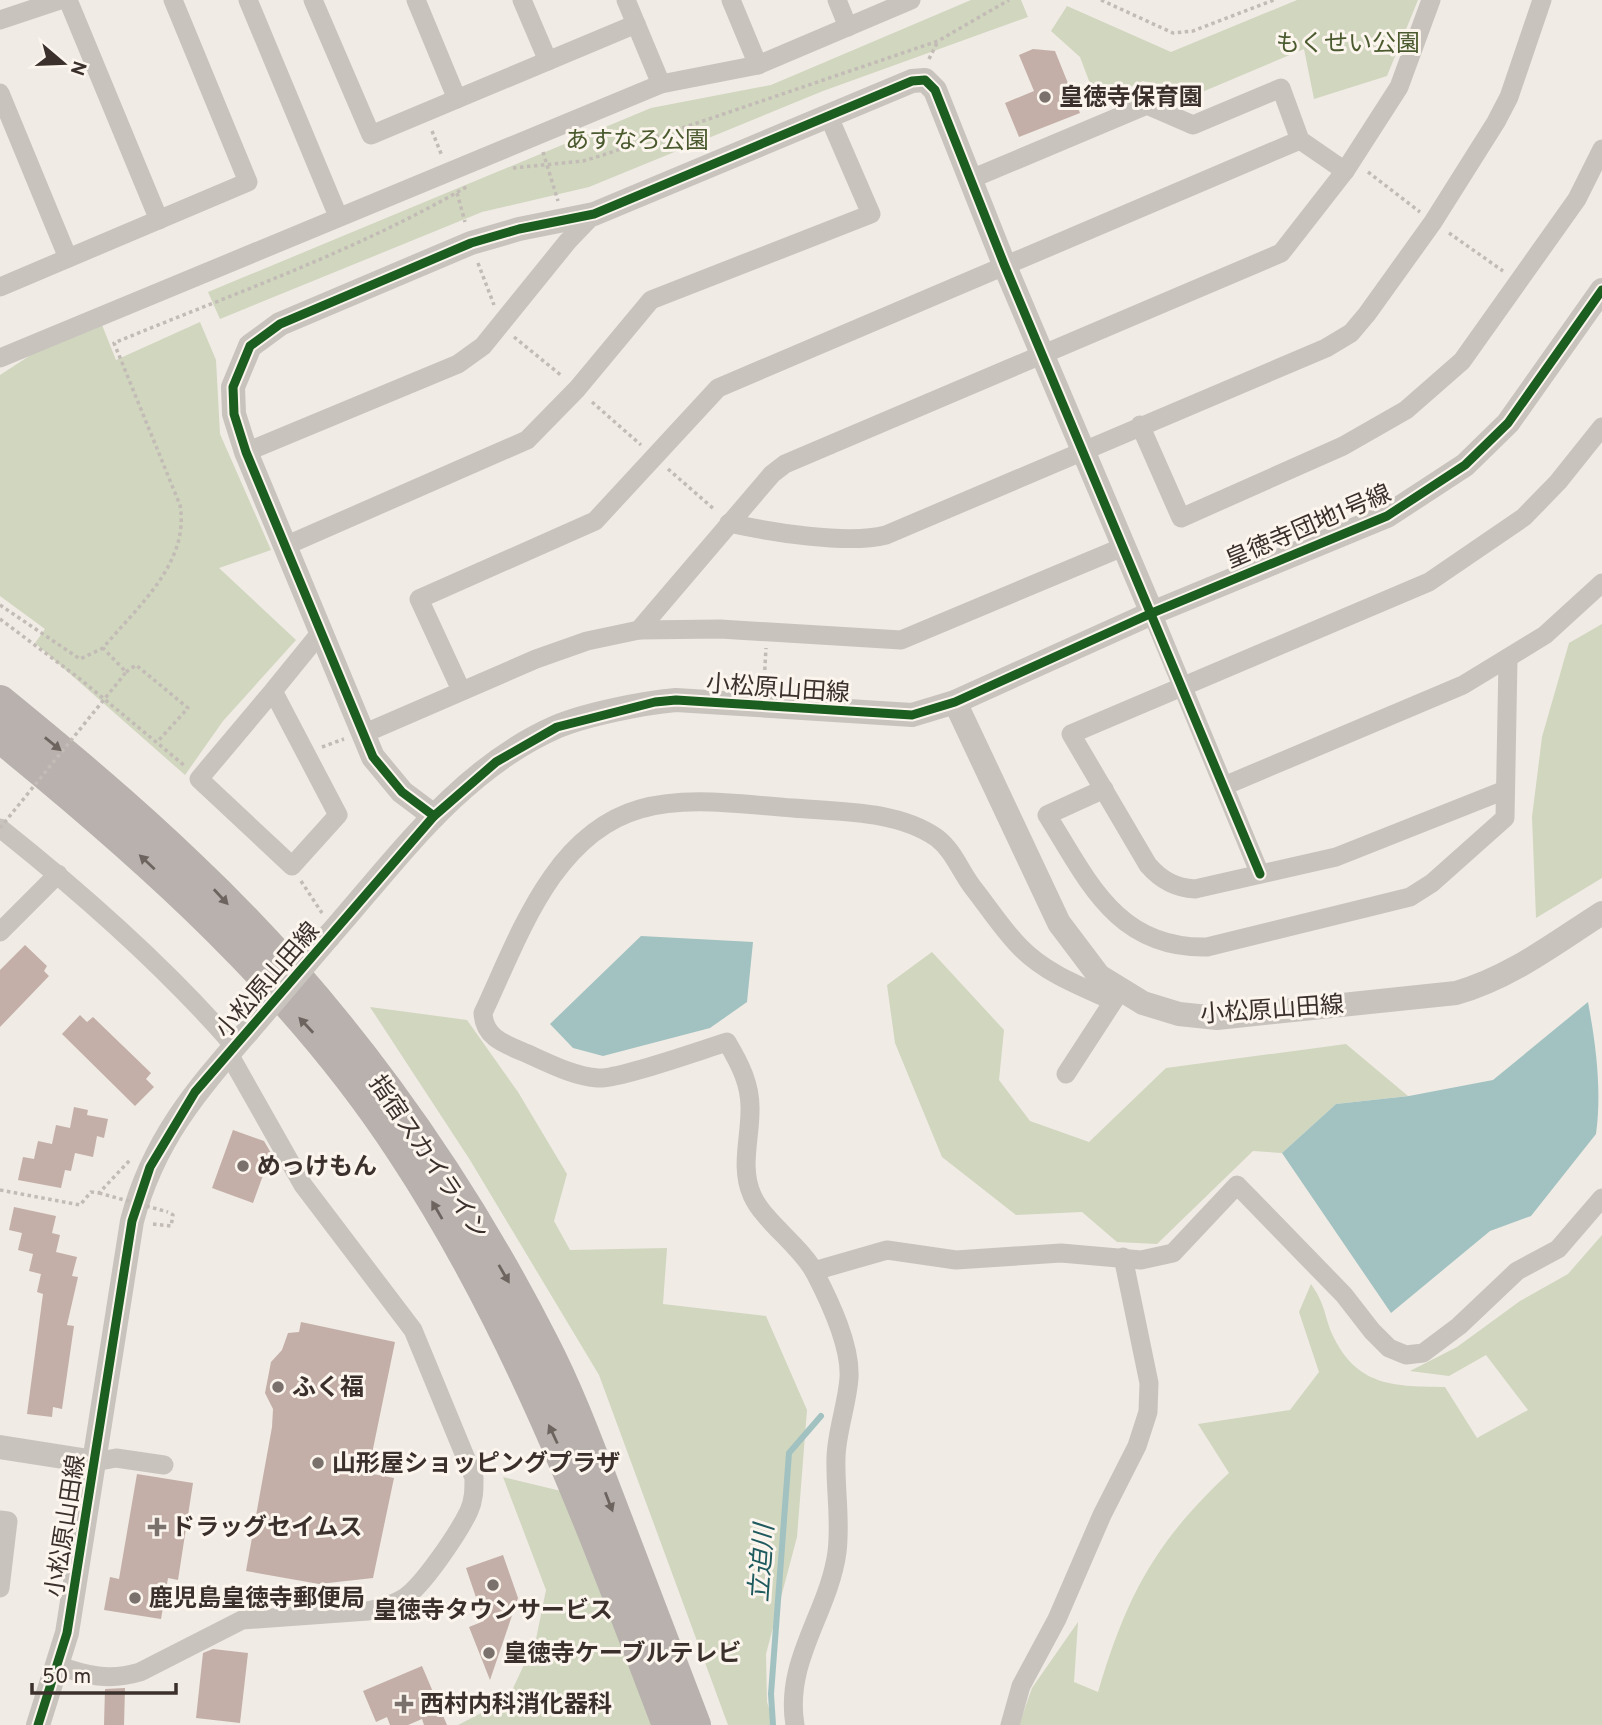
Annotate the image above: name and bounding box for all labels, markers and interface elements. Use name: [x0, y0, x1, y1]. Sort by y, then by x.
north arrow: [28, 28, 98, 98]
park label: もくせい公園: [1276, 30, 1420, 60]
text: N: [64, 58, 91, 78]
place label: 皇徳寺保育園: [1059, 84, 1203, 114]
marker: 皇徳寺保育園: [1037, 89, 1053, 105]
park label: あすなろ公園: [565, 127, 709, 157]
street label: 皇徳寺団地1号線: [1221, 479, 1396, 576]
street label: 小松原山田線: [705, 670, 851, 710]
one-way arrow: [43, 737, 61, 752]
one-way arrow: [139, 855, 156, 871]
one-way arrow: [213, 889, 229, 906]
street label: 小松原山田線: [210, 917, 327, 1045]
street label: 小松原山田線: [1199, 991, 1345, 1031]
one-way arrow: [298, 1017, 314, 1034]
street label: 指宿スカイライン: [361, 1070, 493, 1246]
place label: めっけもん: [257, 1153, 377, 1183]
marker: めっけもん: [235, 1158, 251, 1174]
one-way arrow: [431, 1201, 443, 1220]
one-way arrow: [498, 1264, 510, 1283]
place label: ふく福: [292, 1374, 364, 1404]
marker: ふく福: [270, 1379, 286, 1395]
one-way arrow: [547, 1424, 559, 1444]
place label: 山形屋ショッピングプラザ: [332, 1450, 620, 1480]
street label: 小松原山田線: [41, 1453, 93, 1600]
marker: 山形屋ショッピングプラザ: [310, 1455, 326, 1471]
one-way arrow: [604, 1492, 615, 1513]
place label: ドラッグセイムス: [171, 1514, 363, 1544]
marker: ドラッグセイムス: [149, 1519, 165, 1535]
water label: 立迫川: [744, 1520, 783, 1603]
marker: 皇徳寺タウンサービス: [485, 1577, 501, 1593]
place label: 鹿児島皇徳寺郵便局: [149, 1585, 365, 1615]
marker: 鹿児島皇徳寺郵便局: [127, 1590, 143, 1606]
place label: 皇徳寺タウンサービス: [373, 1597, 613, 1627]
place label: 皇徳寺ケーブルテレビ: [503, 1640, 742, 1670]
marker: 皇徳寺ケーブルテレビ: [481, 1645, 497, 1661]
scale bar: [32, 1652, 175, 1696]
text: 50 m: [42, 1664, 91, 1691]
place label: 西村内科消化器科: [420, 1691, 612, 1721]
marker: 西村内科消化器科: [394, 1694, 414, 1714]

